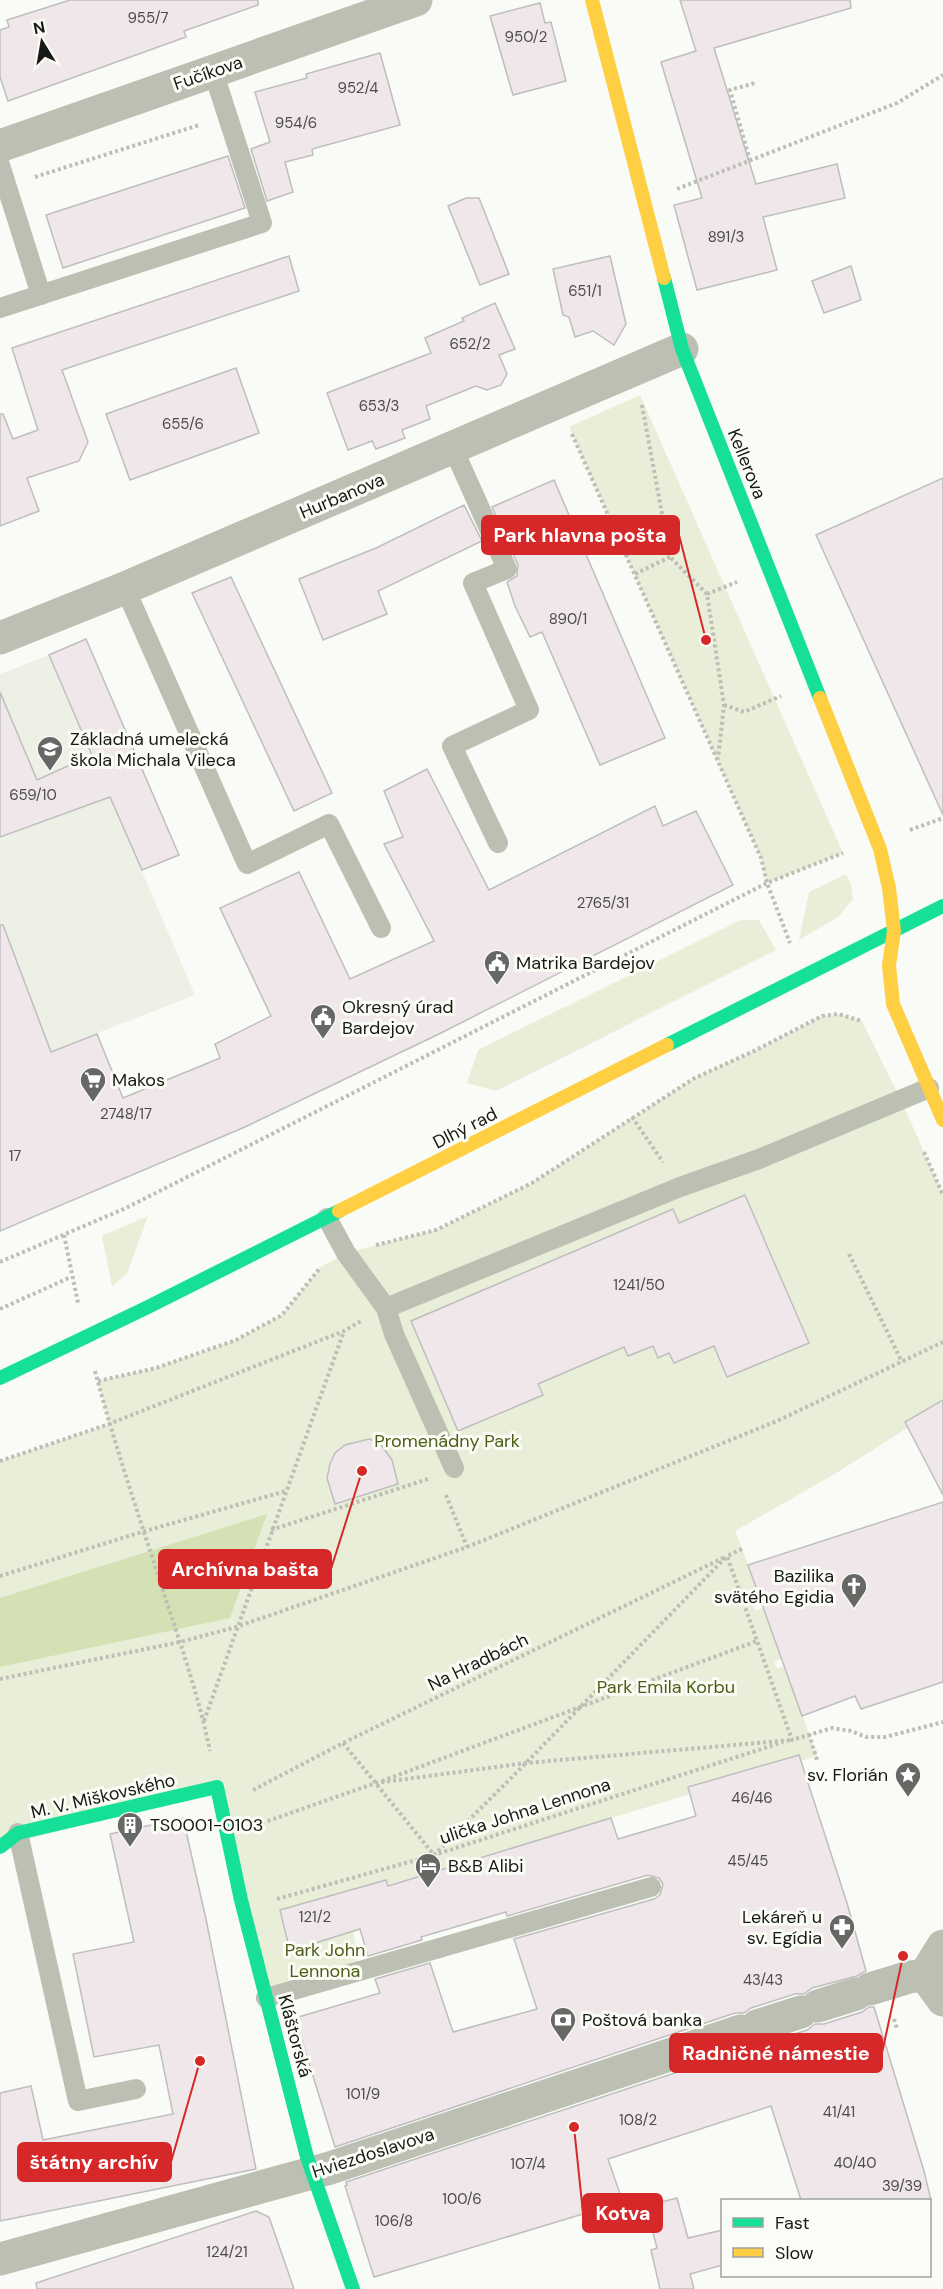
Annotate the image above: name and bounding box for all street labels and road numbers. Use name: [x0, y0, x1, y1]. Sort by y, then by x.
street label: Fučíkova: [170, 50, 246, 96]
street label: Kellerova: [722, 425, 772, 503]
street label: Hurbanova: [296, 467, 388, 525]
street label: Dlhý rad: [429, 1102, 501, 1154]
street label: Na Hradbách: [424, 1627, 532, 1697]
street label: M. V. Miškovského: [29, 1768, 177, 1824]
street label: ulička Johna Lennona: [437, 1772, 613, 1850]
street label: Kláštorská: [272, 1992, 318, 2080]
street label: Hviezdoslavova: [309, 2122, 437, 2184]

